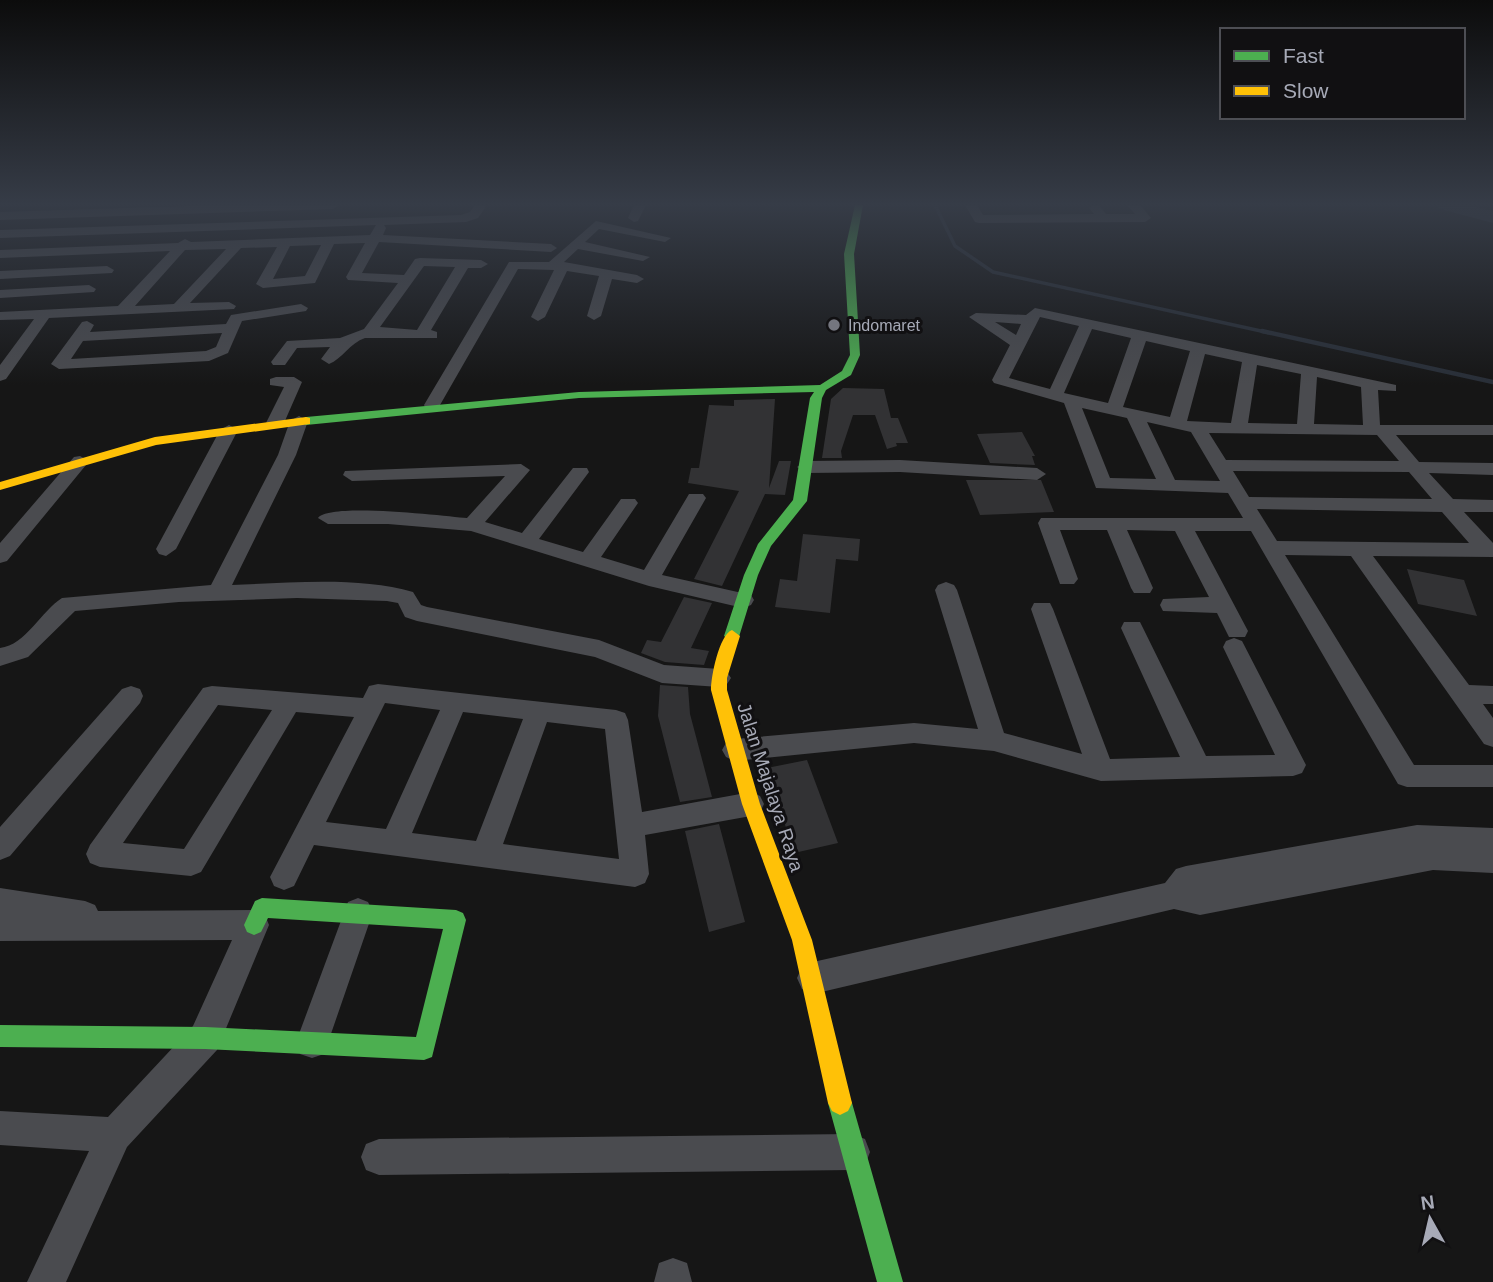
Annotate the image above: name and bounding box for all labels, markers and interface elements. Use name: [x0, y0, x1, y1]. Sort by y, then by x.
legend: [1220, 28, 1465, 119]
text: Fast: [1283, 44, 1324, 67]
text: Slow: [1283, 79, 1329, 102]
marker: Indomaret: [826, 317, 842, 333]
place label: Indomaret: [848, 317, 921, 334]
street label: Jalan Majalaya Raya: [733, 700, 808, 875]
north arrow: [1395, 1184, 1465, 1254]
text: N: [1419, 1191, 1436, 1214]

